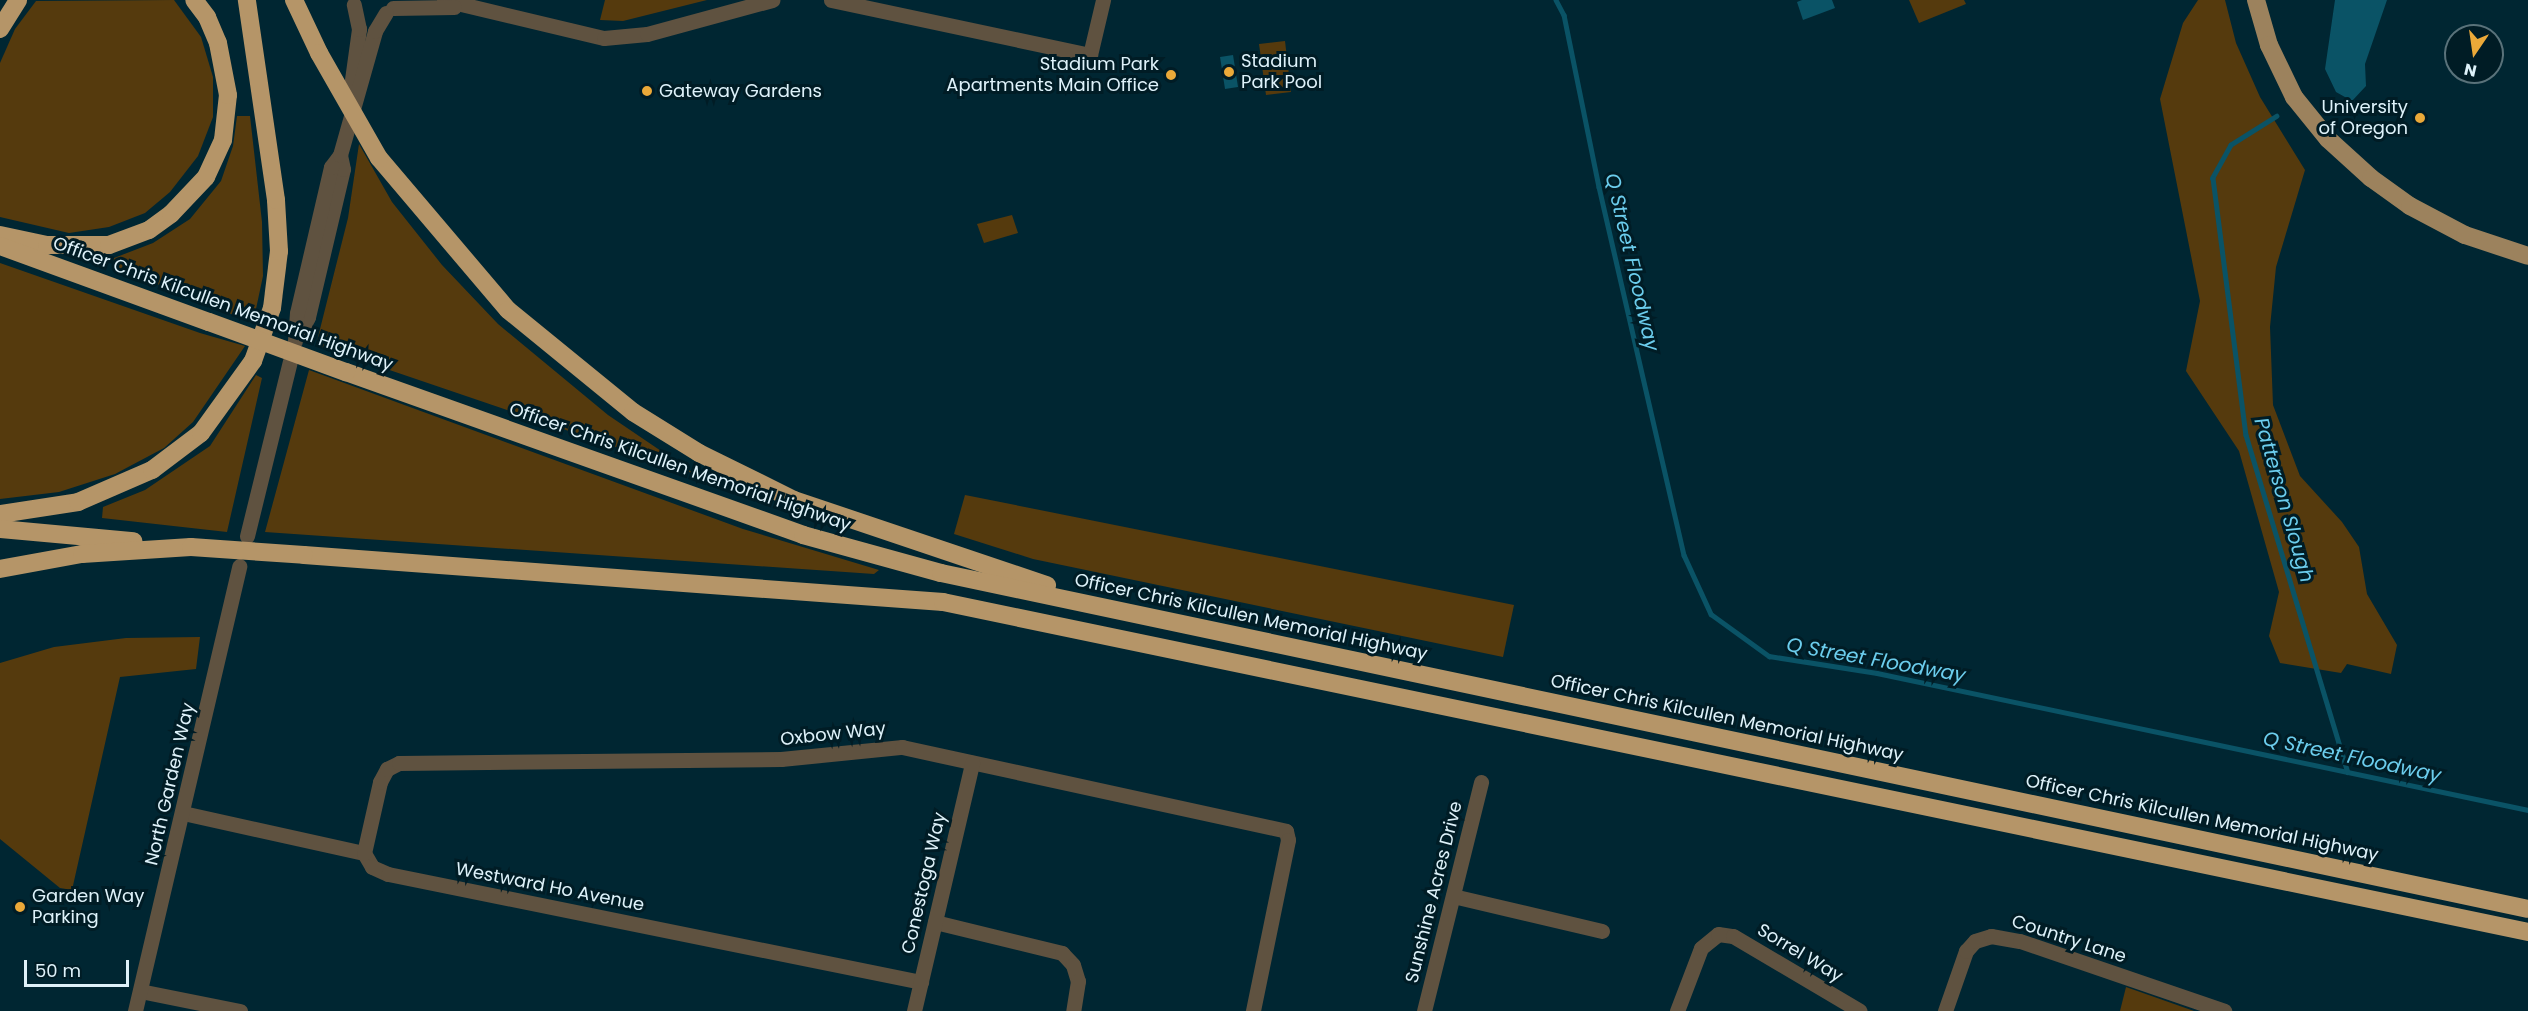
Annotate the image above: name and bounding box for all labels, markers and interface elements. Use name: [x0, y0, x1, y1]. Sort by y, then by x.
north arrow: [2444, 24, 2504, 84]
place label: Stadium Park Pool: [1241, 51, 1322, 94]
place label: Stadium Park Apartments Main Office: [946, 54, 1159, 97]
text: N: [2462, 58, 2479, 83]
marker: Stadium Park Pool: [1222, 65, 1236, 79]
marker: Stadium Park Apartments Main Office: [1164, 68, 1178, 82]
place label: Gateway Gardens: [659, 80, 822, 102]
marker: Gateway Gardens: [640, 84, 654, 98]
place label: University of Oregon: [2319, 97, 2408, 140]
marker: University of Oregon: [2413, 111, 2427, 125]
water label: Q Street Floodway: [1600, 171, 1664, 353]
street label: Officer Chris Kilcullen Memorial Highway: [50, 232, 396, 376]
street label: Officer Chris Kilcullen Memorial Highway: [506, 398, 854, 536]
water label: Patterson Slough: [2249, 415, 2319, 585]
street label: Officer Chris Kilcullen Memorial Highway: [1073, 569, 1429, 665]
water label: Q Street Floodway: [1785, 632, 1967, 688]
street label: Officer Chris Kilcullen Memorial Highway: [1549, 670, 1905, 766]
street label: North Garden Way: [141, 701, 199, 867]
street label: Oxbow Way: [779, 718, 887, 750]
water label: Q Street Floodway: [2261, 726, 2443, 788]
street label: Officer Chris Kilcullen Memorial Highway: [2024, 770, 2380, 866]
street label: Sunshine Acres Drive: [1401, 799, 1467, 985]
street label: Conestoga Way: [897, 810, 951, 956]
street label: Westward Ho Avenue: [454, 858, 646, 916]
place label: Garden Way Parking: [32, 886, 144, 928]
marker: Garden Way Parking: [13, 900, 27, 914]
street label: Country Lane: [2009, 910, 2129, 968]
street label: Sorrel Way: [1753, 919, 1847, 987]
scale bar: [27, 948, 132, 986]
text: 50 m: [35, 958, 81, 983]

